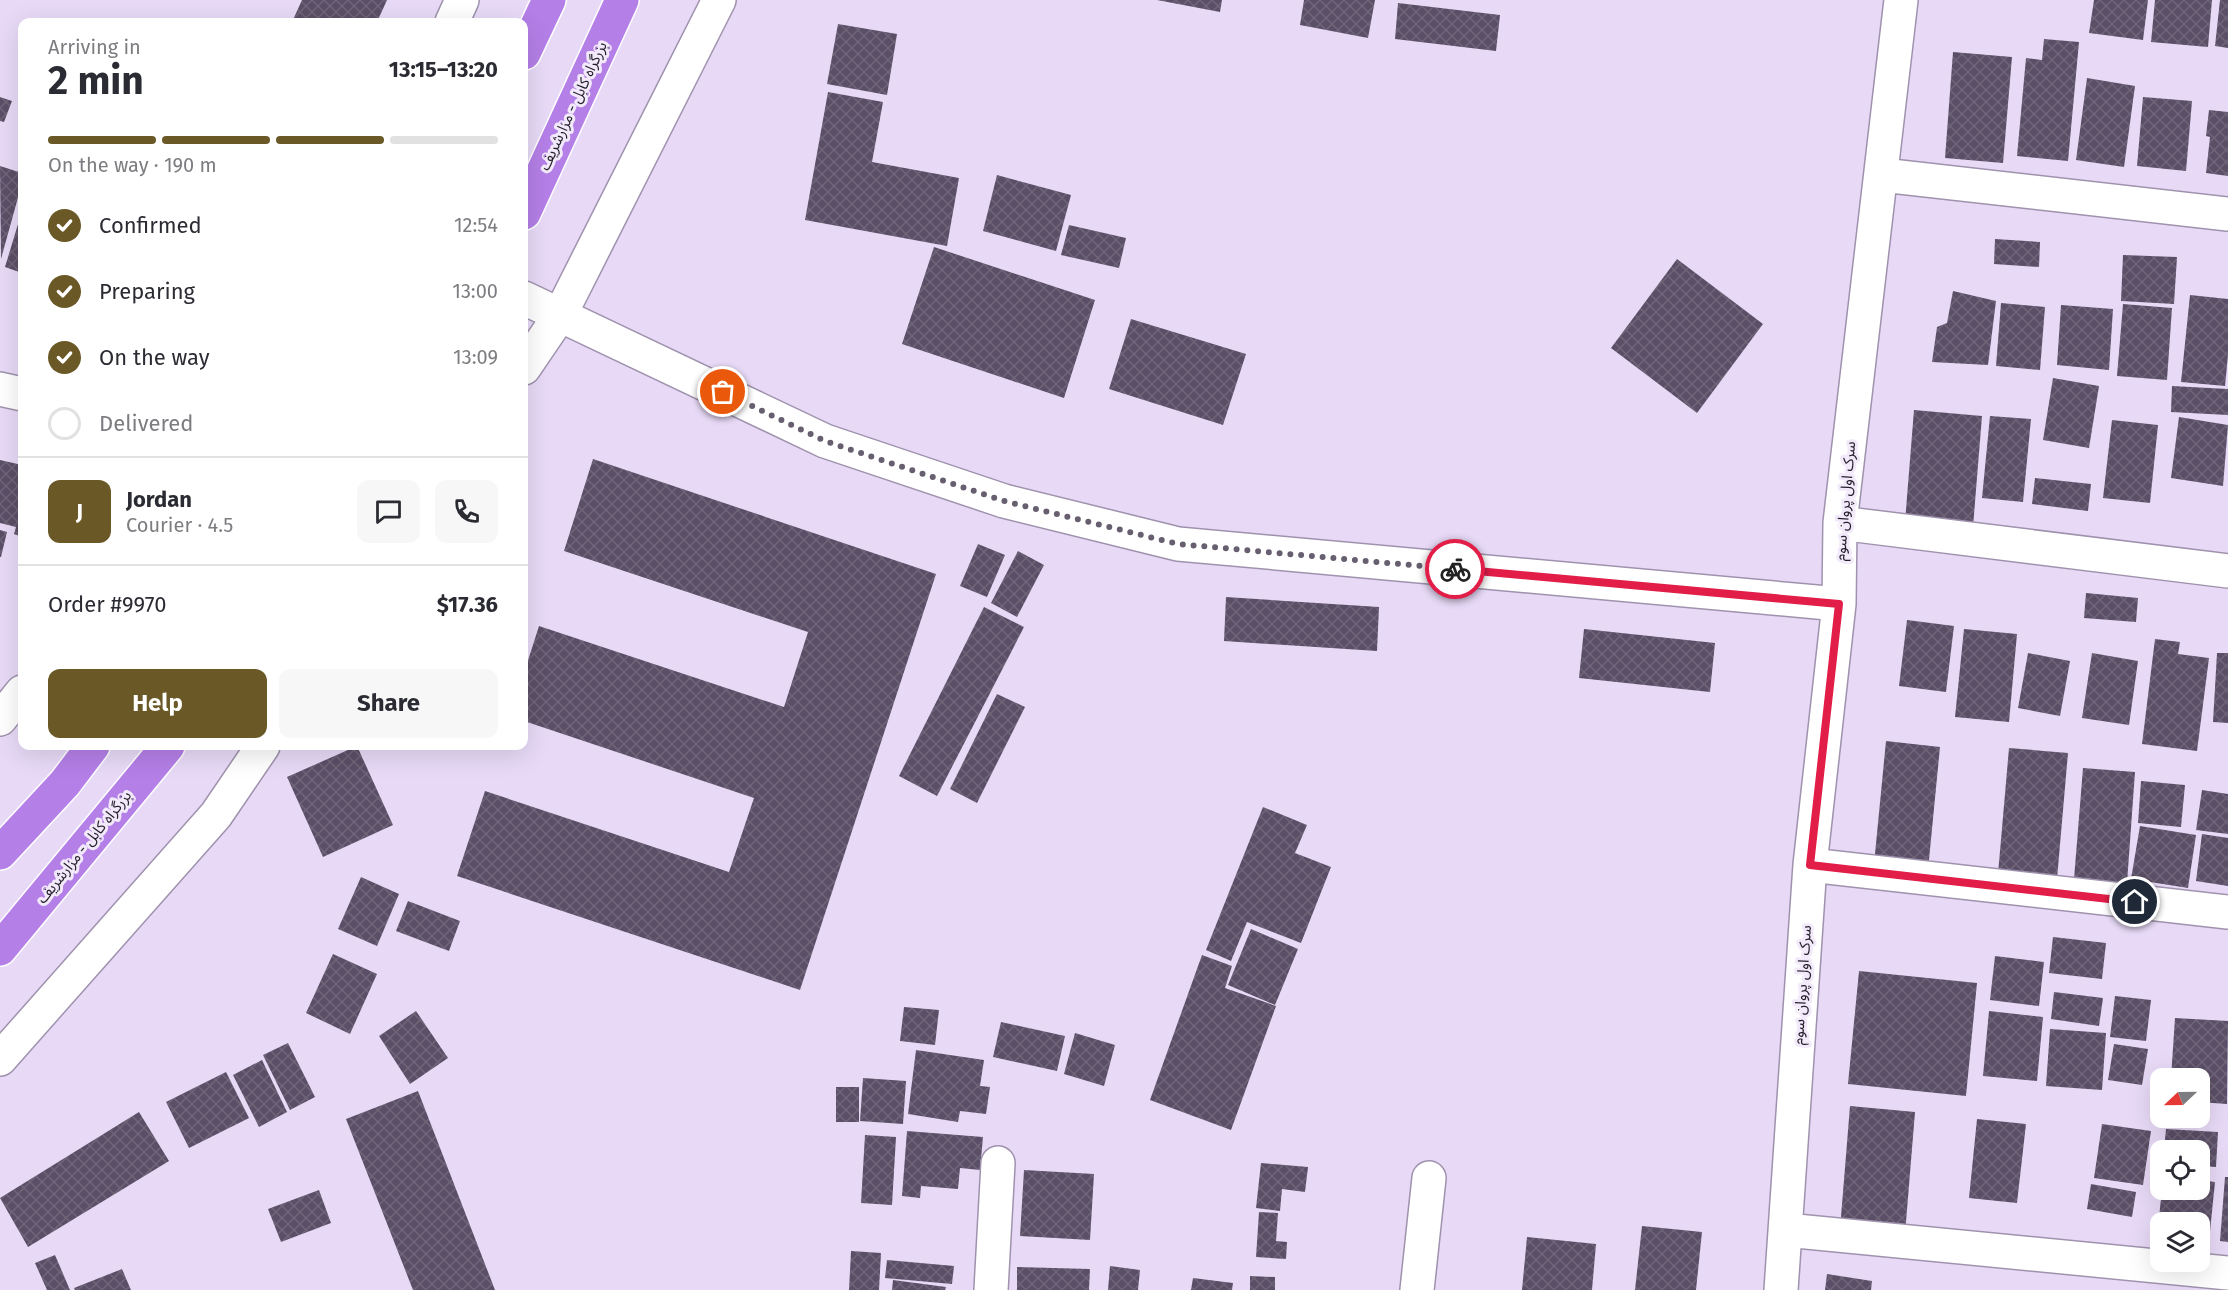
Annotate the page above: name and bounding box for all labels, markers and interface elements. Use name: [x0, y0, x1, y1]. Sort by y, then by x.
text: Arriving in: [48, 35, 141, 59]
street label: بزرگراه کابل - مزارشریف: [535, 39, 611, 173]
text: 13:15–13:20: [389, 56, 498, 83]
text: 2 min: [48, 58, 144, 104]
text: On the way · 190 m: [48, 153, 217, 177]
icon: check: [48, 209, 81, 242]
text: Confirmed: [99, 212, 202, 239]
text: 12:54: [454, 213, 498, 237]
icon: check: [48, 275, 81, 308]
text: Preparing: [99, 278, 195, 305]
text: 13:00: [452, 279, 498, 303]
icon: check: [48, 341, 81, 374]
text: On the way: [99, 344, 210, 371]
text: 13:09: [453, 345, 498, 369]
pin: [697, 366, 748, 417]
icon: bag: [706, 375, 739, 408]
text: Delivered: [99, 410, 194, 437]
street label: سرک اول پروان سوم: [1831, 440, 1861, 562]
button: chat: [357, 480, 420, 543]
button: phone: [435, 480, 498, 543]
text: Jordan: [126, 486, 192, 513]
text: J: [76, 498, 83, 525]
text: Courier · 4.5: [126, 513, 233, 537]
courier: [1425, 539, 1485, 599]
icon: bike: [1439, 553, 1472, 586]
text: Order #9970: [48, 591, 166, 618]
text: $17.36: [437, 591, 498, 618]
button: Help: [48, 669, 267, 738]
button: Share: [279, 669, 498, 738]
street label: بزرگراه کابل - مزارشریف: [33, 787, 135, 907]
pin: [2109, 876, 2160, 927]
icon: home: [2118, 885, 2151, 918]
street label: سرک اول پروان سوم: [1789, 924, 1817, 1046]
north arrow: [2150, 1068, 2210, 1128]
map controls: [2150, 1068, 2210, 1272]
button: locate: [2150, 1140, 2210, 1200]
button: layers: [2150, 1212, 2210, 1272]

